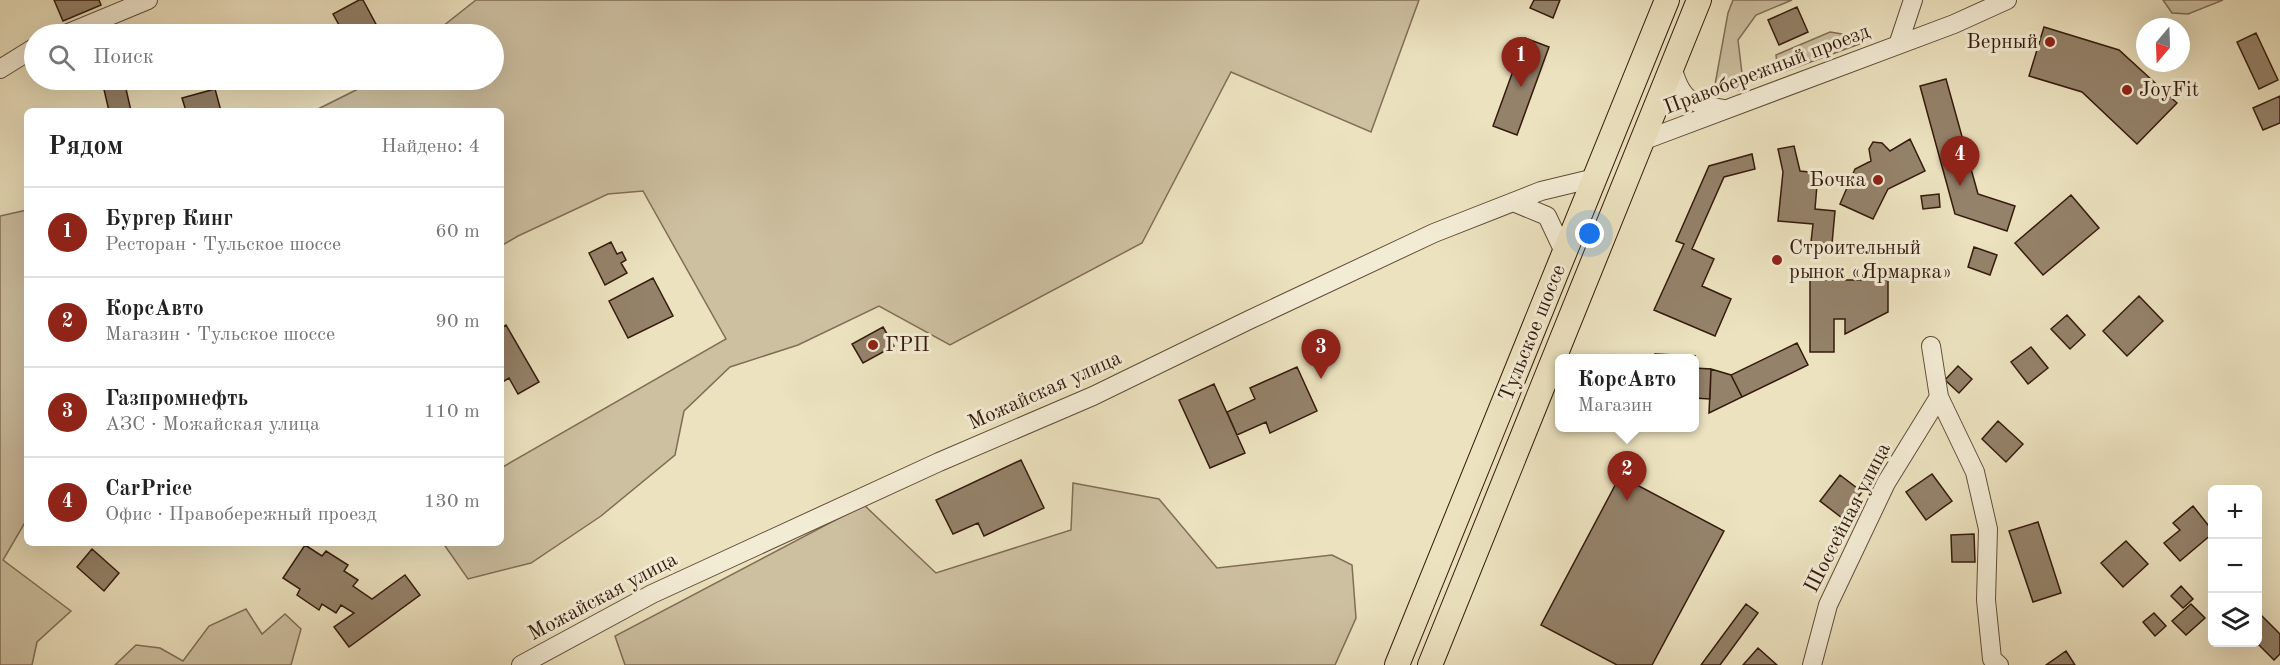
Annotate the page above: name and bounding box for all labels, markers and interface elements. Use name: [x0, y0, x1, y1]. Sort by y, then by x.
north arrow: [2136, 18, 2190, 72]
street label: Правобережный проезд: [1661, 21, 1873, 119]
search box: [24, 24, 504, 90]
place label: Верный: [1966, 32, 2038, 53]
marker: Верный: [2043, 35, 2057, 49]
pin: 1: [1502, 38, 1540, 87]
icon: search: [45, 41, 78, 74]
text: Поиск: [93, 46, 154, 68]
place label: JoyFit: [2139, 80, 2199, 101]
marker: JoyFit: [2120, 83, 2134, 97]
text: Рядом: [48, 134, 123, 160]
pin: 4: [1940, 136, 1980, 186]
text: Найдено: 4: [381, 137, 480, 157]
place label: Бочка: [1809, 170, 1866, 191]
marker: Бочка: [1871, 173, 1885, 187]
text: Бургер Кинг: [105, 208, 233, 230]
your location: [1575, 219, 1604, 248]
text: 1: [62, 222, 73, 242]
text: 60 m: [435, 222, 480, 242]
text: Ресторан · Тульское шоссе: [105, 235, 341, 255]
place label: Строительный рынок «Ярмарка»: [1789, 238, 1952, 283]
marker: Строительный рынок «Ярмарка»: [1770, 253, 1784, 267]
street label: Тульское шоссе: [1496, 262, 1570, 404]
text: КорсАвто: [105, 298, 204, 320]
text: 2: [62, 312, 73, 332]
text: 90 m: [435, 312, 480, 332]
text: Магазин · Тульское шоссе: [105, 325, 335, 345]
pin: 3: [1302, 330, 1340, 379]
place label: ГРП: [885, 335, 929, 356]
marker: ГРП: [866, 338, 880, 352]
street label: Можайская улица: [965, 348, 1125, 434]
popup: [1555, 354, 1699, 432]
text: КорсАвто: [1578, 369, 1676, 391]
text: Газпромнефть: [105, 388, 248, 410]
text: Магазин: [1578, 396, 1653, 416]
text: 3: [62, 402, 73, 422]
text: 110 m: [424, 402, 480, 422]
text: АЗС · Можайская улица: [105, 415, 320, 435]
street label: Шоссейная улица: [1801, 440, 1895, 596]
pin: 2: [1608, 452, 1646, 501]
text: CarPrice: [105, 478, 192, 500]
map controls: [2208, 485, 2262, 647]
button: +: [2208, 485, 2262, 539]
text: 4: [62, 492, 73, 512]
text: 130 m: [424, 492, 480, 512]
text: Офис · Правобережный проезд: [105, 505, 377, 525]
button: −: [2208, 539, 2262, 593]
street label: Можайская улица: [525, 549, 681, 645]
button: layers: [2208, 593, 2262, 647]

